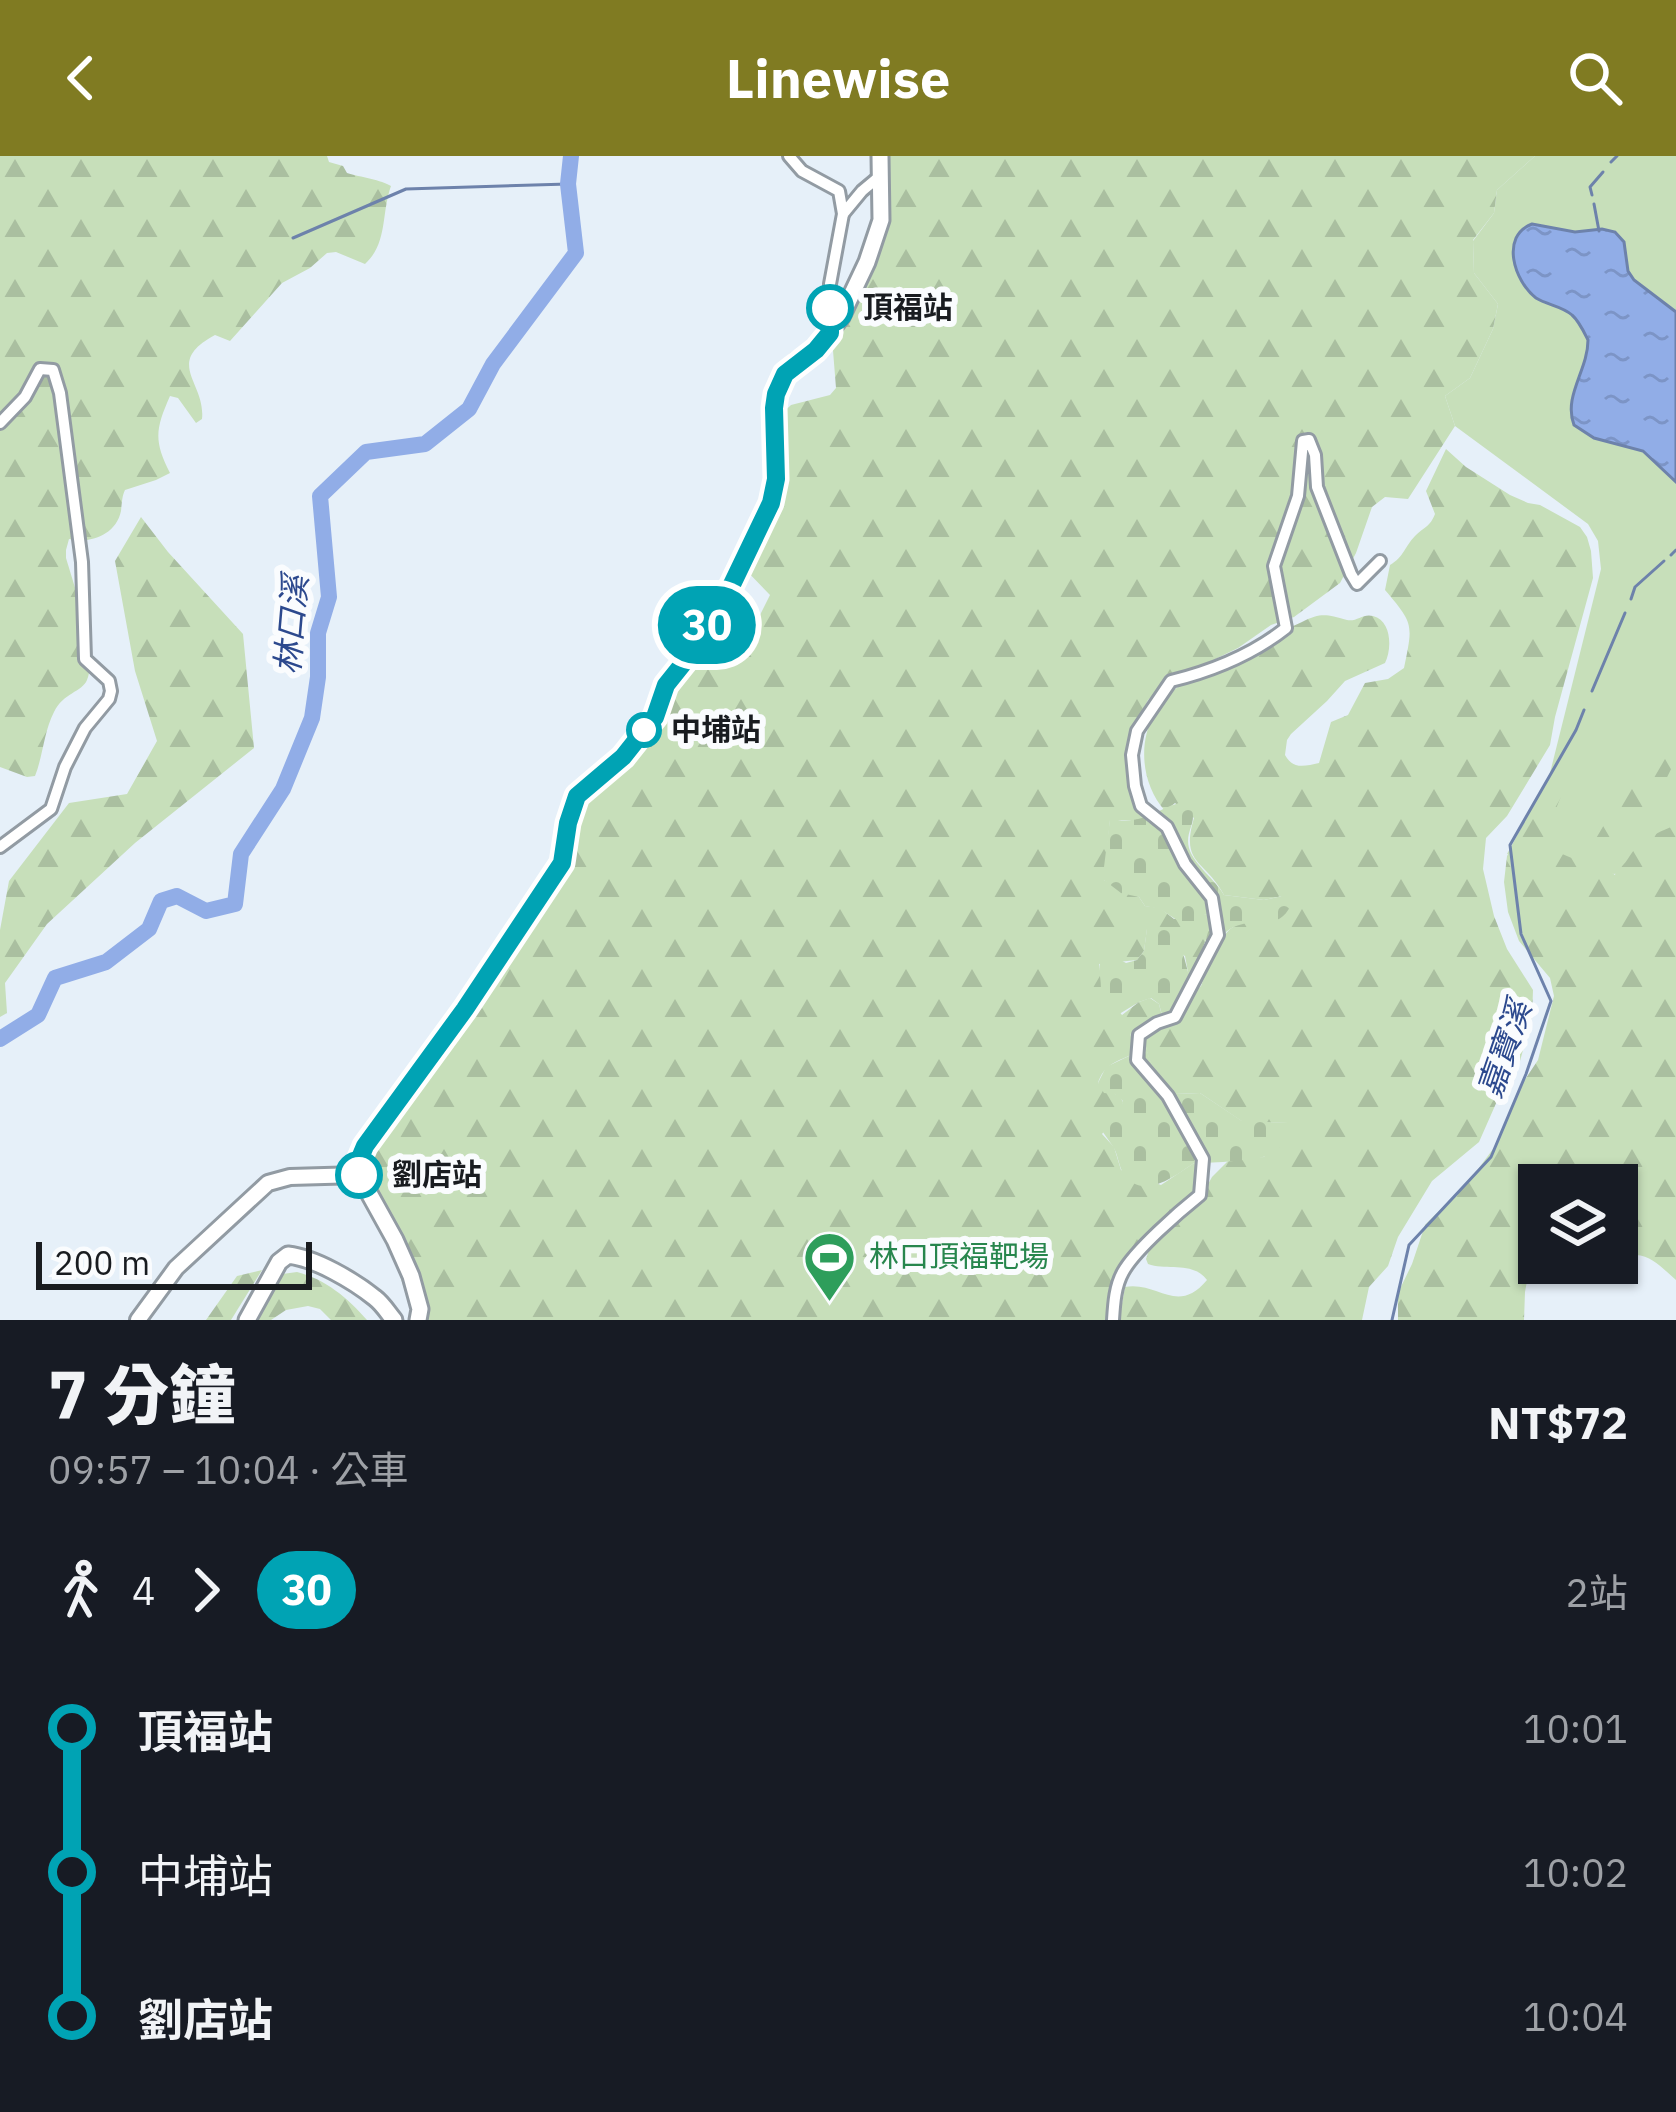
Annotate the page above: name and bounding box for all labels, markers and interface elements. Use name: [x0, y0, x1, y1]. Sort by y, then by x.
text: Linewise: [726, 43, 950, 113]
icon: back: [48, 45, 114, 111]
icon: search: [1562, 45, 1628, 111]
marker: 頂福站: [808, 286, 852, 330]
place label: 頂福站: [863, 287, 953, 326]
water label: 林口溪: [265, 570, 317, 676]
line badge: 30: [653, 586, 761, 664]
text: 30: [682, 597, 732, 652]
place label: 中埔站: [671, 709, 761, 748]
marker: 中埔站: [628, 714, 660, 746]
water label: 嘉寶溪: [1467, 991, 1541, 1103]
marker: 劉店站: [337, 1153, 381, 1197]
place label: 劉店站: [392, 1154, 482, 1193]
map controls: [1518, 1164, 1638, 1284]
button: layers: [1518, 1164, 1638, 1284]
sports icon: 林口頂福靶場: [802, 1229, 858, 1303]
scale bar: [36, 1236, 312, 1289]
place label: 林口頂福靶場: [869, 1236, 1049, 1275]
text: 200 m: [54, 1241, 150, 1284]
text: 7 分鐘: [48, 1351, 235, 1437]
text: NT$72: [1488, 1393, 1628, 1451]
text: 09:57 – 10:04 · 公車: [48, 1444, 408, 1495]
icon: walk: [48, 1557, 114, 1623]
icon: forward: [173, 1557, 239, 1623]
text: 30: [281, 1562, 332, 1617]
text: 4: [132, 1565, 155, 1616]
text: 2站: [1566, 1567, 1628, 1618]
text: 頂福站: [138, 1702, 273, 1760]
text: 10:01: [1523, 1703, 1628, 1754]
text: 中埔站: [138, 1846, 273, 1904]
text: 10:02: [1523, 1847, 1628, 1898]
text: 劉店站: [138, 1990, 273, 2048]
text: 10:04: [1523, 1991, 1628, 2042]

